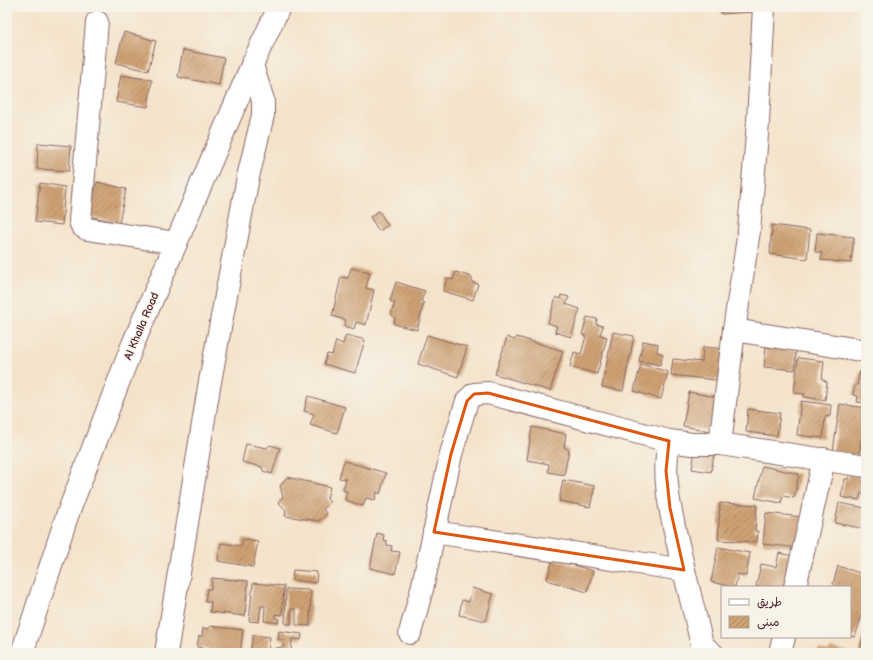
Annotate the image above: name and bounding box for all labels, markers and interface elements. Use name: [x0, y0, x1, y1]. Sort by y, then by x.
street label: Al Khalla Road: [121, 290, 162, 362]
legend: [721, 586, 851, 638]
text: طريق: [757, 595, 782, 610]
text: مبنى: [757, 615, 780, 630]

